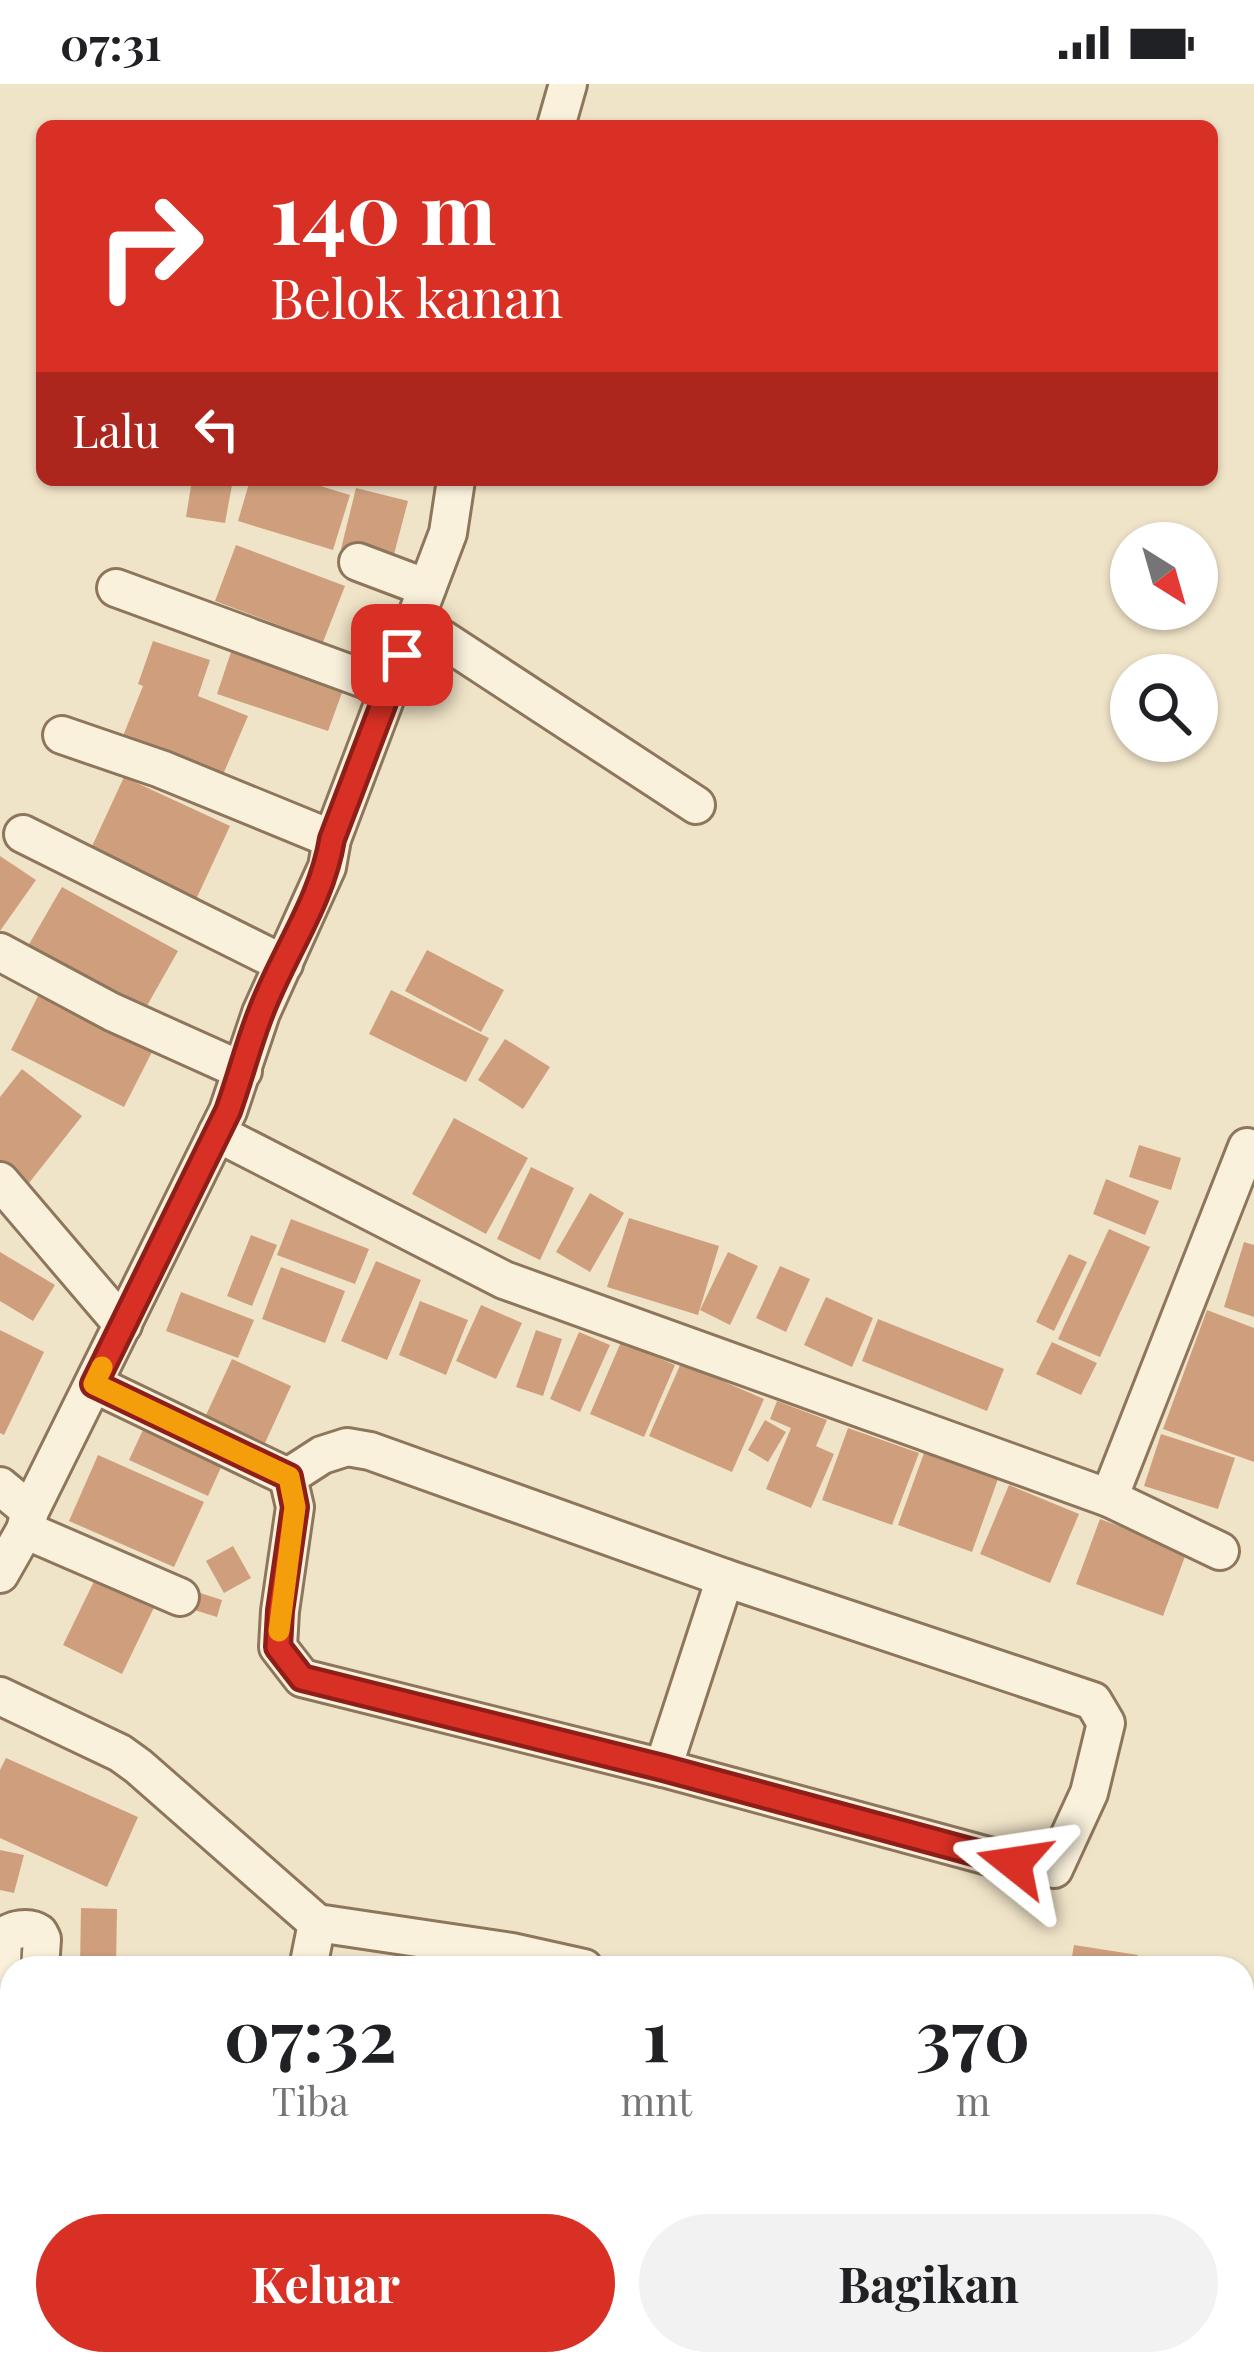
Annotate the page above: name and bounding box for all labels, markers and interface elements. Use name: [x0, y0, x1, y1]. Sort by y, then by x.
text: 07:31: [60, 12, 162, 72]
text: 140 m: [270, 154, 496, 266]
icon: right: [72, 168, 228, 324]
text: Belok kanan: [270, 261, 563, 333]
icon: left: [184, 396, 250, 462]
text: Lalu: [72, 399, 160, 459]
north arrow: [1110, 522, 1218, 630]
map controls: [1110, 522, 1218, 762]
pin: [351, 604, 453, 706]
icon: arrive: [369, 622, 435, 688]
button: search: [1110, 654, 1218, 762]
position arrow: [951, 1800, 1077, 1926]
text: 07:32: [224, 1984, 397, 2080]
text: 1: [642, 1984, 670, 2080]
text: 370: [916, 1984, 1030, 2080]
text: Tiba: [272, 2074, 349, 2126]
text: mnt: [620, 2074, 692, 2126]
text: m: [956, 2074, 990, 2126]
button: Keluar: [36, 2214, 615, 2352]
button: Bagikan: [639, 2214, 1218, 2352]

